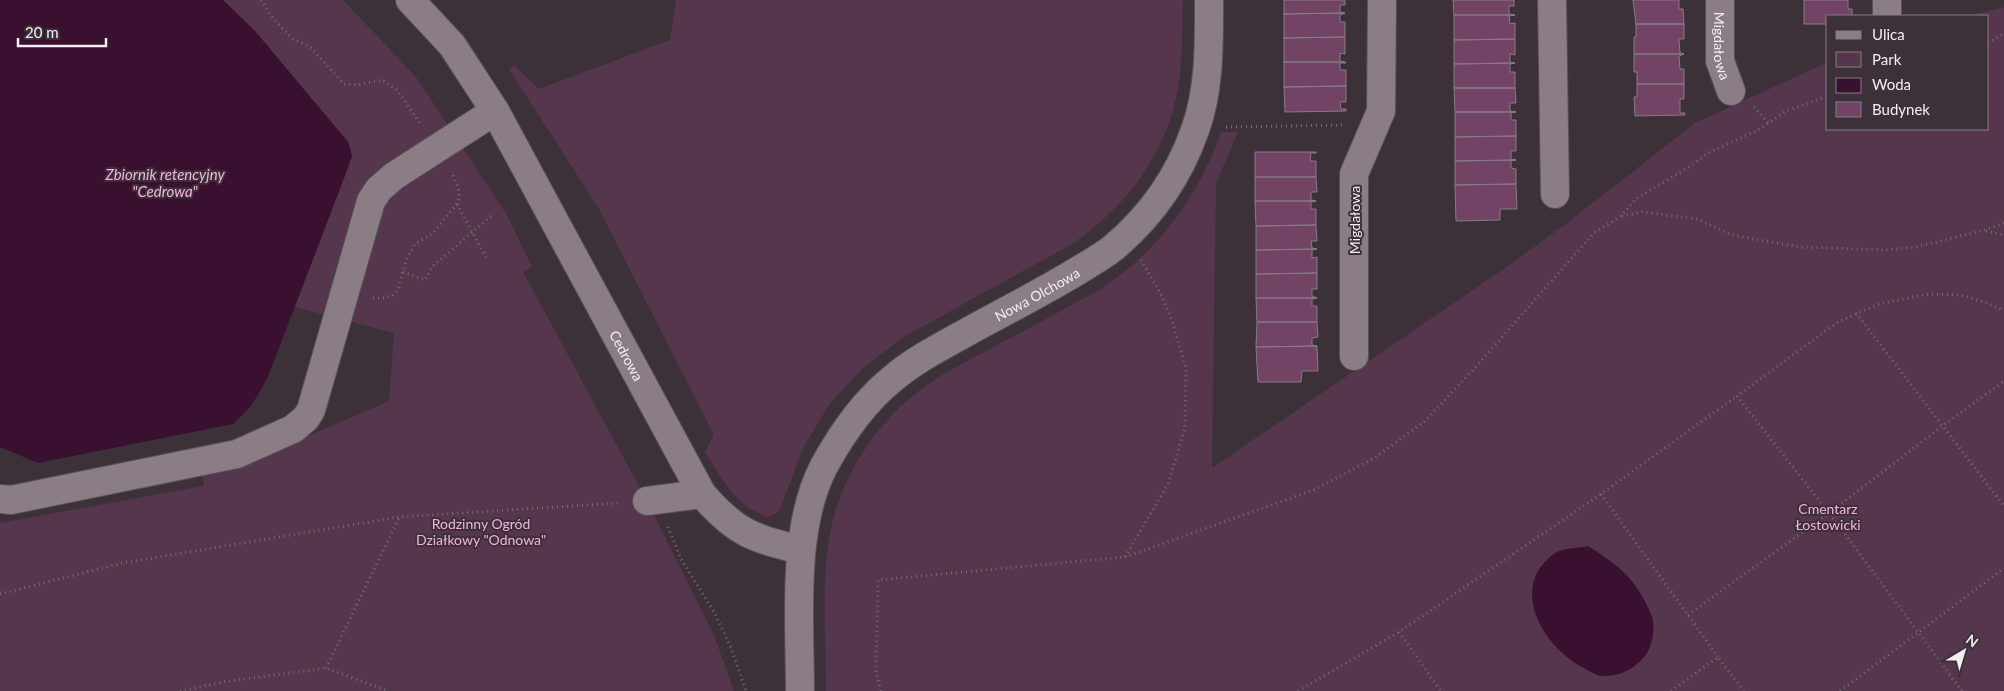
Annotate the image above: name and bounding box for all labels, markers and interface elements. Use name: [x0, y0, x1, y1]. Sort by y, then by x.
street label: Migdałowa: [1712, 12, 1735, 82]
scale bar: [18, 15, 105, 47]
legend: [1826, 15, 1989, 130]
text: 20 m: [25, 23, 59, 41]
text: Ulica: [1872, 25, 1905, 43]
text: Park: [1872, 50, 1902, 68]
text: Woda: [1872, 75, 1911, 93]
text: Budynek: [1872, 100, 1930, 118]
water label: Zbiornik retencyjny "Cedrowa": [104, 165, 225, 200]
street label: Migdałowa: [1346, 186, 1363, 254]
street label: Nowa Olchowa: [992, 263, 1083, 324]
street label: Cedrowa: [606, 327, 648, 384]
park label: Cmentarz Łostowicki: [1795, 500, 1861, 533]
park label: Rodzinny Ogród Działkowy "Odnowa": [416, 515, 546, 548]
north arrow: [1939, 626, 1989, 676]
text: N: [1963, 630, 1982, 650]

